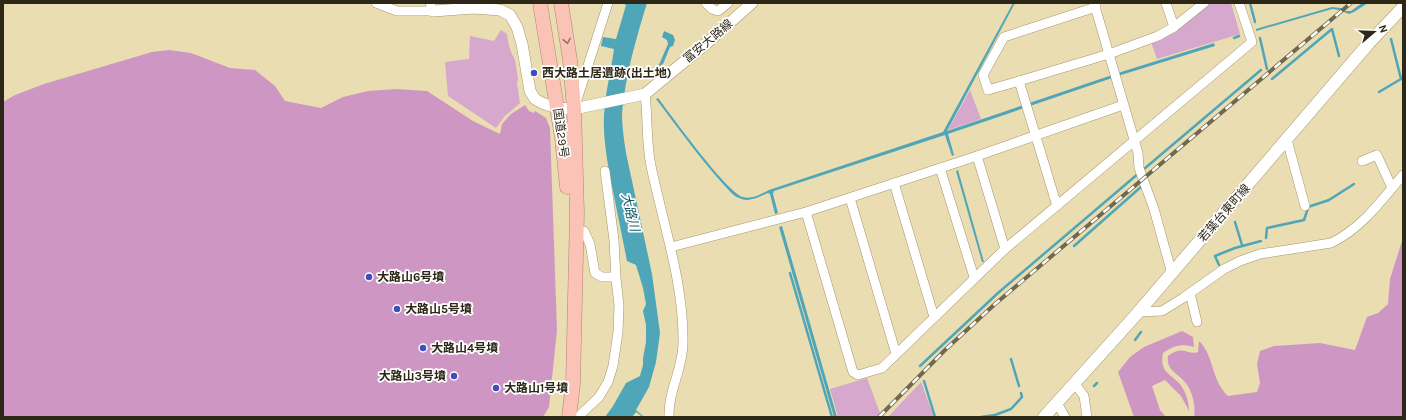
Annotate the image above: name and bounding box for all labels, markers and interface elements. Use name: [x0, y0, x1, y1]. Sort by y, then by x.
north arrow: [1354, 12, 1394, 52]
street label: 富安大路線: [681, 16, 735, 66]
text: N: [1376, 23, 1390, 35]
one-way arrow: [562, 38, 571, 45]
place label: 西大路土居遺跡(出土地): [542, 66, 672, 80]
marker: 西大路土居遺跡(出土地): [529, 68, 539, 78]
street label: 国道29号: [551, 107, 571, 159]
street label: 若葉台東町線: [1195, 181, 1253, 245]
water label: 大路川: [619, 191, 643, 235]
place label: 大路山6号墳: [377, 270, 444, 284]
marker: 大路山6号墳: [364, 272, 374, 282]
place label: 大路山5号墳: [405, 302, 472, 316]
marker: 大路山5号墳: [392, 304, 402, 314]
place label: 大路山4号墳: [431, 341, 498, 355]
marker: 大路山4号墳: [418, 343, 428, 353]
place label: 大路山3号墳: [379, 369, 446, 383]
marker: 大路山3号墳: [449, 371, 459, 381]
place label: 大路山1号墳: [504, 381, 568, 395]
marker: 大路山1号墳: [491, 383, 501, 393]

